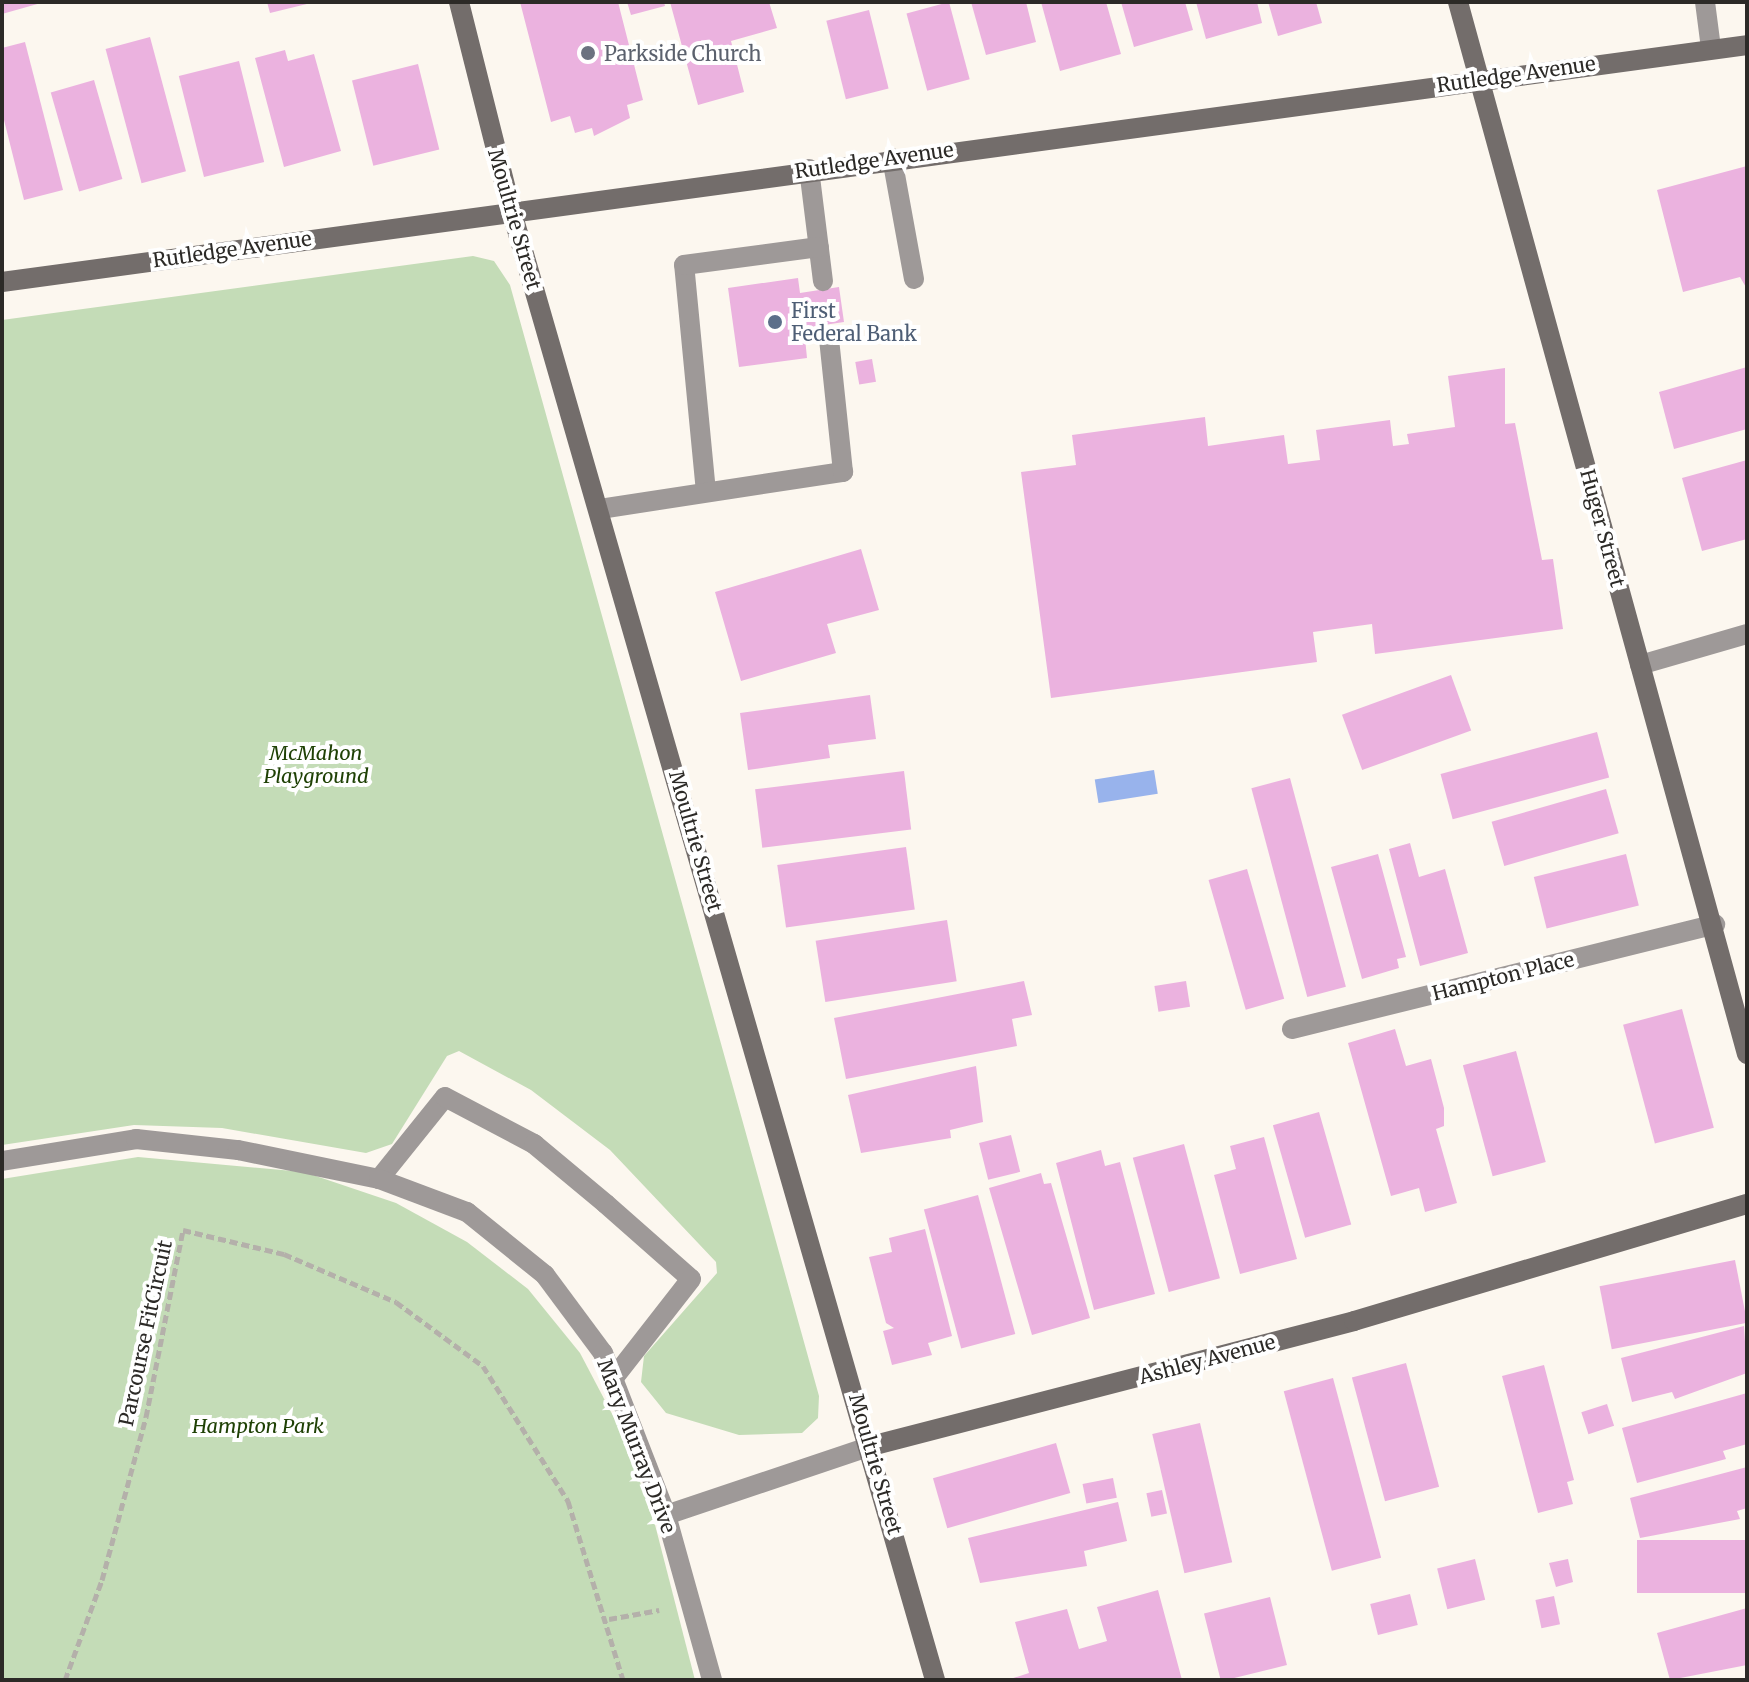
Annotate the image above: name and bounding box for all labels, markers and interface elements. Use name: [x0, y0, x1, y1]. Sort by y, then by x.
place label: Parkside Church: [604, 41, 762, 65]
marker: Parkside Church: [579, 44, 597, 62]
street label: Rutledge Avenue: [1435, 51, 1597, 97]
street label: Rutledge Avenue: [793, 137, 955, 183]
street label: Moultrie Street: [483, 146, 547, 292]
street label: Rutledge Avenue: [151, 226, 313, 272]
place label: First Federal Bank: [791, 298, 917, 345]
marker: First Federal Bank: [766, 313, 784, 331]
street label: Huger Street: [1576, 466, 1630, 590]
park label: McMahon Playground: [263, 741, 369, 788]
street label: Moultrie Street: [664, 768, 728, 914]
street label: Hampton Place: [1430, 947, 1576, 1005]
street label: Parcourse FitCircuit: [114, 1238, 176, 1428]
street label: Ashley Avenue: [1136, 1329, 1278, 1389]
street label: Mary Murray Drive: [593, 1356, 681, 1536]
street label: Moultrie Street: [844, 1391, 908, 1537]
park label: Hampton Park: [192, 1413, 324, 1437]

